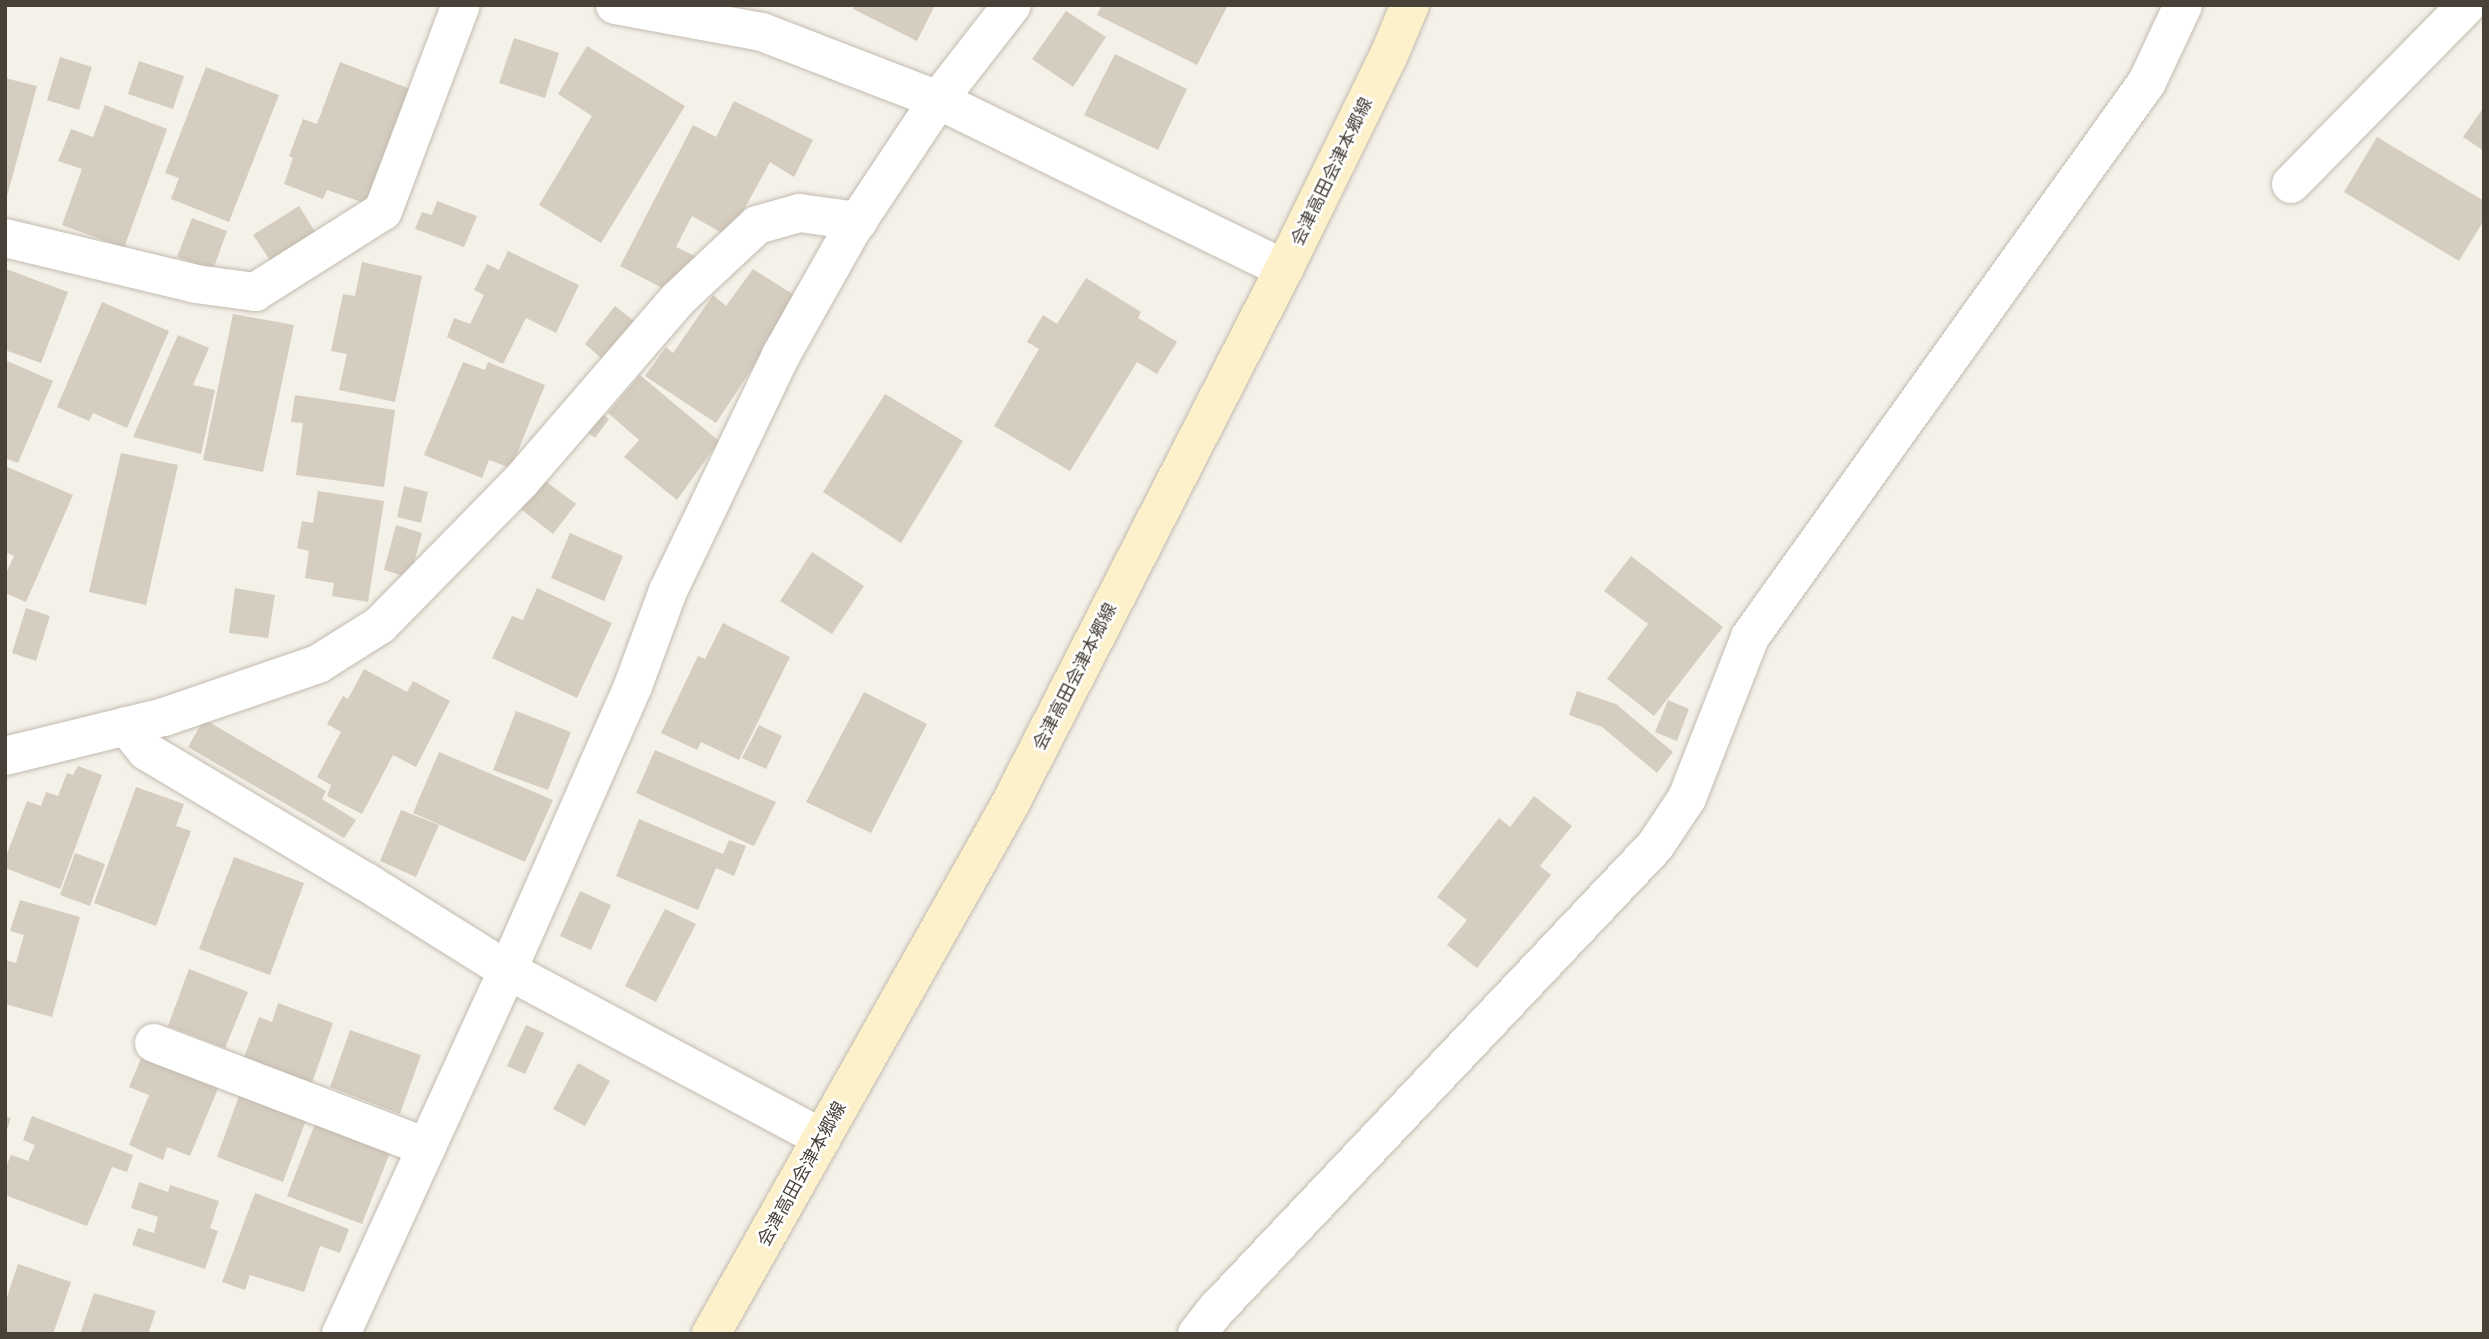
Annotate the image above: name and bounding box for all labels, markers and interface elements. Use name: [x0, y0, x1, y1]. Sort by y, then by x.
street label: 会津高田会津本郷線: [1287, 94, 1377, 250]
street label: 会津高田会津本郷線: [1029, 600, 1121, 754]
street label: 会津高田会津本郷線: [753, 1098, 851, 1250]

